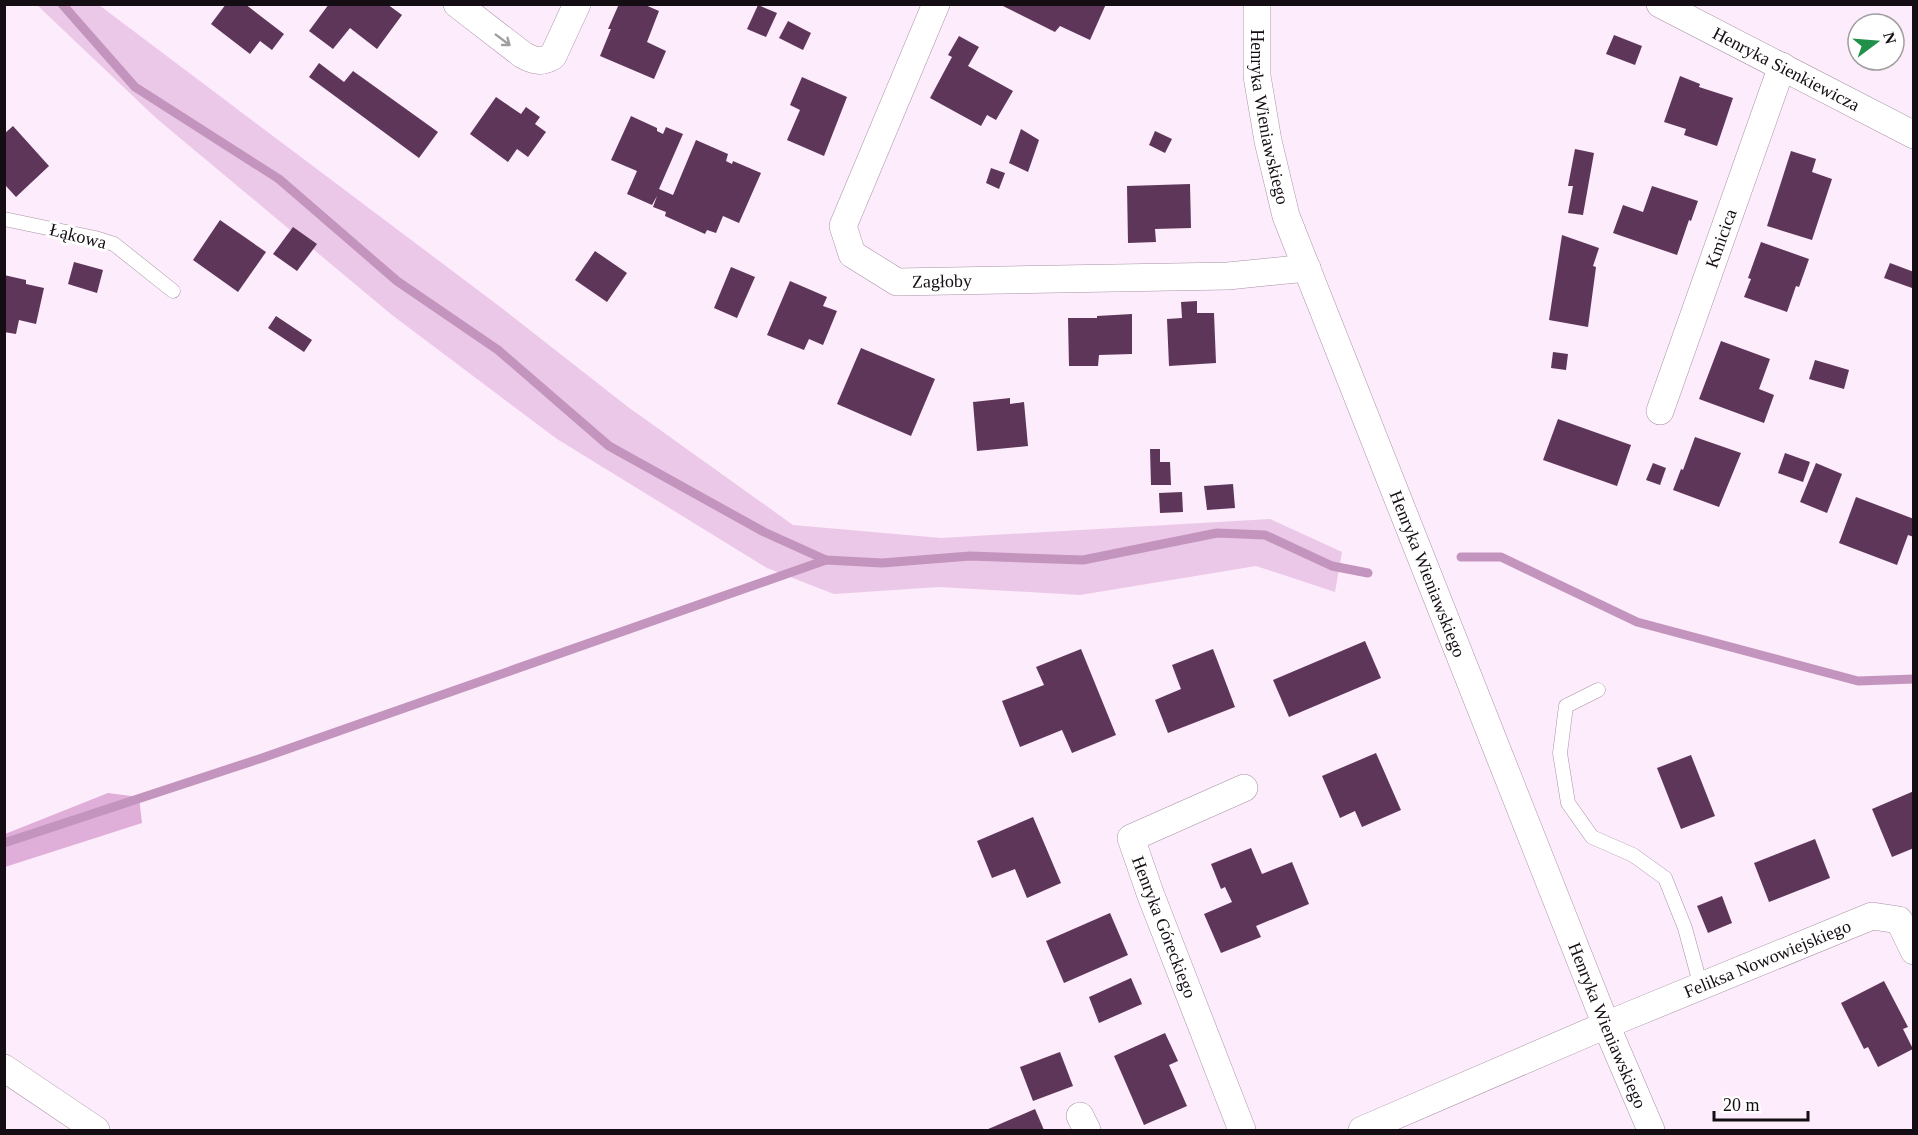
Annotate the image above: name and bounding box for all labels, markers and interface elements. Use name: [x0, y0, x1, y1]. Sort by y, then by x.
north arrow: [1846, 12, 1906, 72]
street label: Henryka Sienkiewicza: [1709, 23, 1863, 115]
street label: Henryka Wieniawskiego: [1247, 29, 1293, 206]
text: N: [1880, 30, 1900, 46]
one-way arrow: [495, 33, 511, 46]
street label: Kmicica: [1701, 206, 1741, 271]
street label: Łąkowa: [47, 219, 109, 253]
street label: Zagłoby: [912, 271, 972, 292]
street label: Henryka Wieniawskiego: [1386, 488, 1470, 660]
street label: Henryka Góreckiego: [1128, 853, 1200, 1001]
street label: Feliksa Nowowiejskiego: [1681, 916, 1854, 1002]
street label: Henryka Wieniawskiego: [1564, 940, 1651, 1111]
scale bar: [1714, 1084, 1808, 1122]
text: 20 m: [1723, 1095, 1760, 1115]

